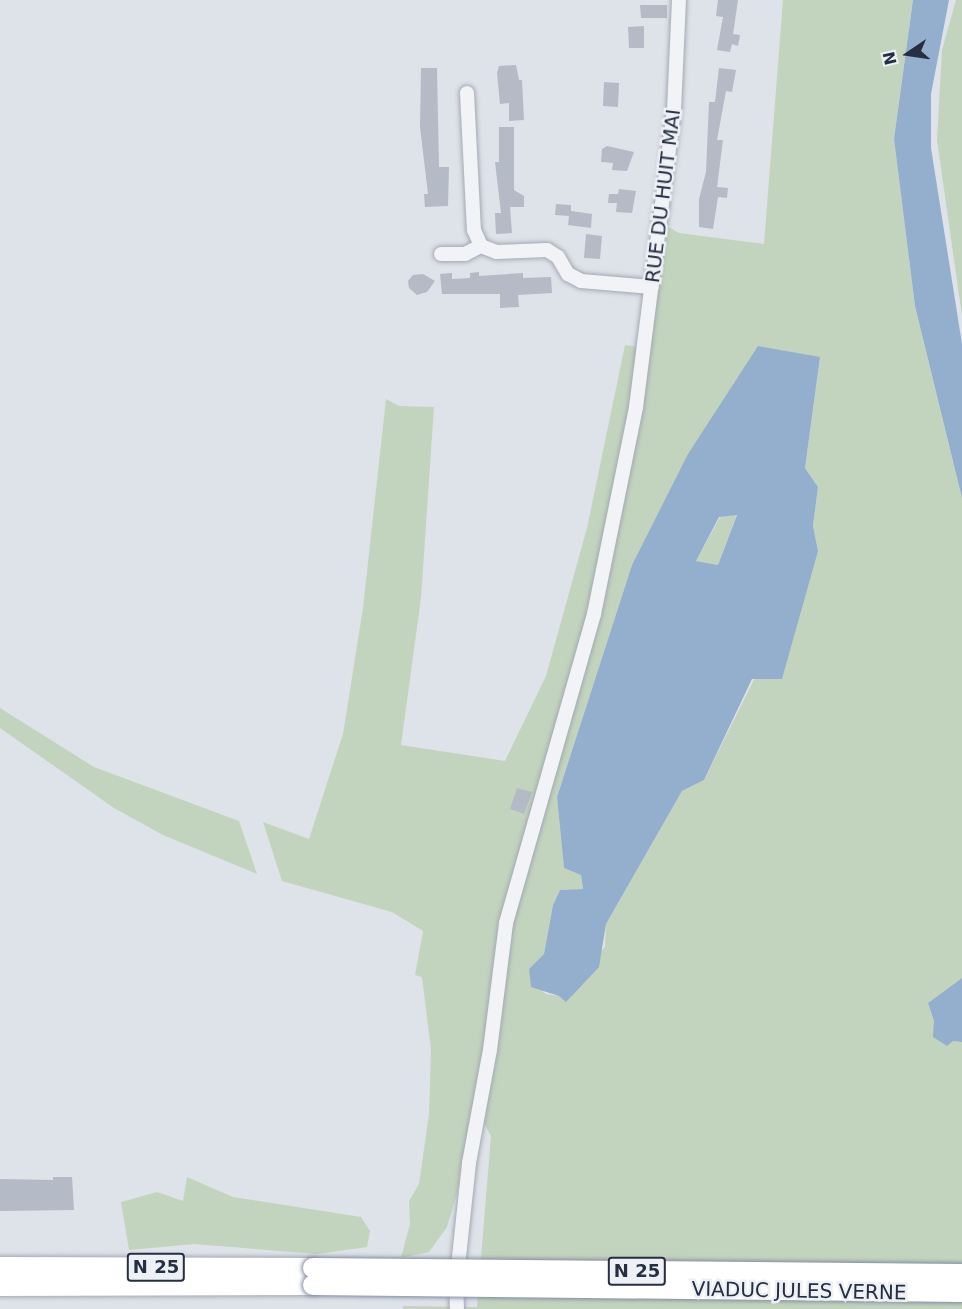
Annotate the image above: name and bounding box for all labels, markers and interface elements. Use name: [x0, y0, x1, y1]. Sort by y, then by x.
north arrow: [878, 24, 938, 84]
text: N: [879, 50, 901, 67]
street label: RUE DU HUIT MAI: [640, 108, 686, 284]
road number: N 25: [126, 1252, 186, 1282]
road number: N 25: [607, 1256, 667, 1286]
street label: VIADUC JULES VERNE: [691, 1277, 907, 1305]

